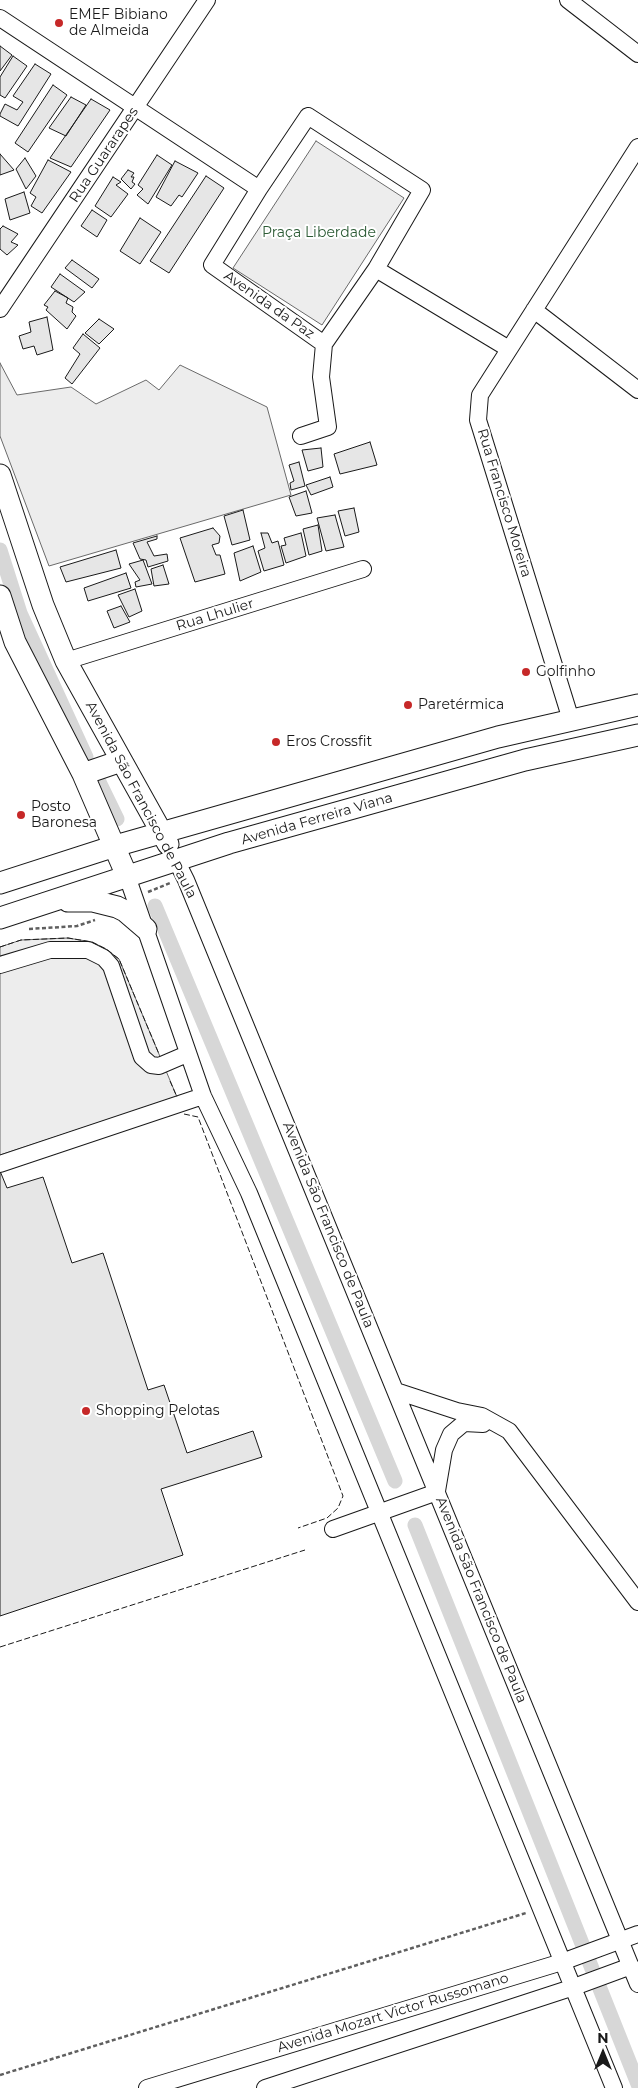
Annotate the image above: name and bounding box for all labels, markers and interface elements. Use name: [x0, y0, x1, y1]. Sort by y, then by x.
place label: EMEF Bibiano de Almeida: [69, 7, 168, 40]
marker: EMEF Bibiano de Almeida: [53, 17, 65, 29]
street label: Rua Guararapes: [66, 104, 142, 206]
park label: Praça Liberdade: [262, 225, 376, 241]
street label: Avenida da Paz: [220, 267, 318, 343]
street label: Rua Francisco Moreira: [473, 427, 535, 579]
street label: Rua Lhulier: [174, 595, 256, 635]
place label: Golfinho: [536, 664, 595, 680]
marker: Golfinho: [520, 666, 532, 678]
place label: Paretérmica: [418, 697, 504, 713]
street label: Avenida São Francisco de Paula: [82, 699, 200, 901]
marker: Paretérmica: [402, 699, 414, 711]
place label: Eros Crossfit: [286, 734, 372, 750]
marker: Eros Crossfit: [270, 736, 282, 748]
street label: Avenida Ferreira Viana: [239, 789, 395, 849]
place label: Posto Baronesa: [31, 799, 97, 832]
marker: Posto Baronesa: [15, 809, 27, 821]
street label: Avenida São Francisco de Paula: [279, 1120, 377, 1330]
place label: Shopping Pelotas: [96, 1403, 220, 1419]
marker: Shopping Pelotas: [80, 1405, 92, 1417]
street label: Avenida São Francisco de Paula: [432, 1495, 530, 1705]
street label: Avenida Mozart Victor Russomano: [275, 1970, 511, 2056]
north arrow: [578, 2028, 628, 2078]
text: N: [597, 2029, 609, 2047]

